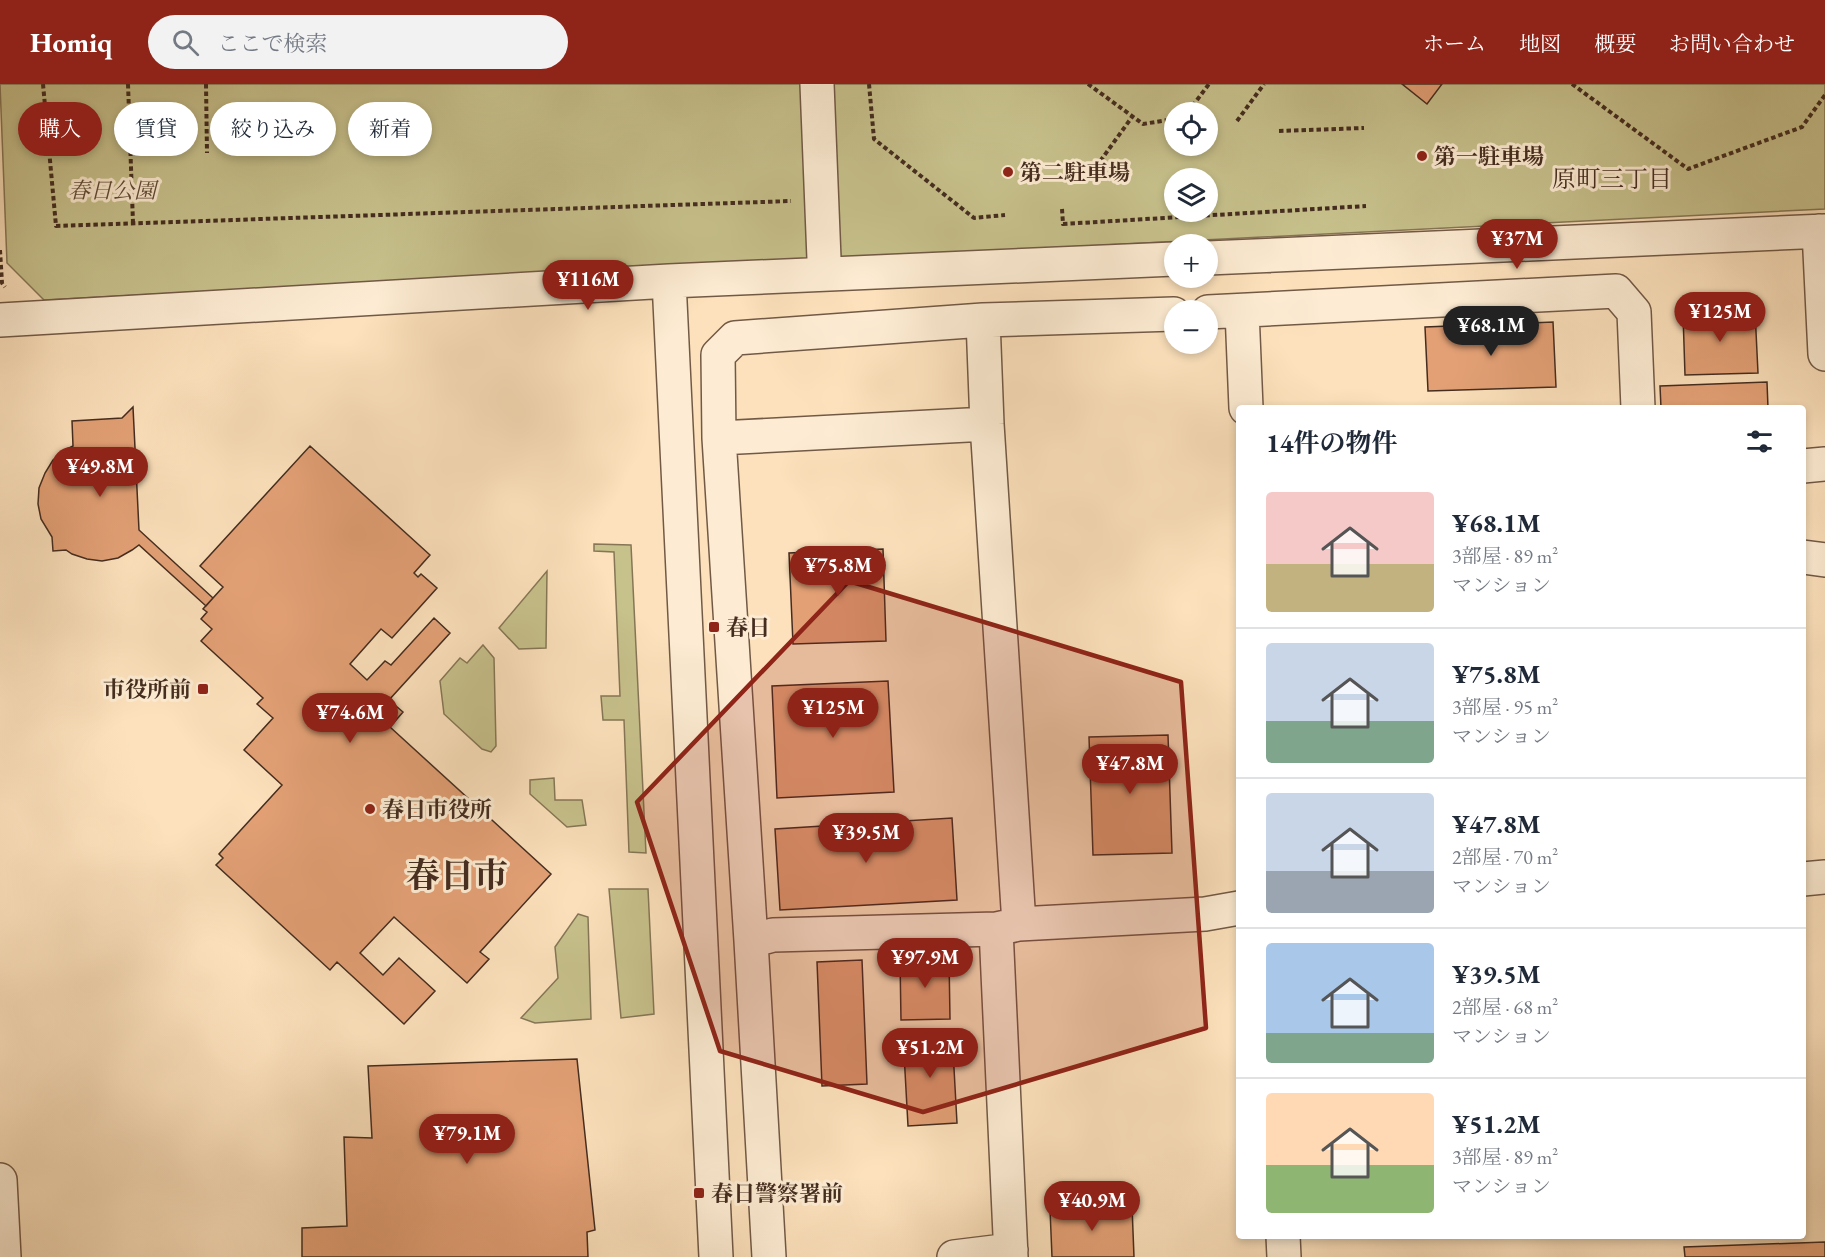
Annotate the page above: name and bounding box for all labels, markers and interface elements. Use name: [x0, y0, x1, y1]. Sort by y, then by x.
search box: [148, 15, 568, 69]
text: Homiq: [30, 24, 112, 60]
icon: search: [169, 26, 202, 59]
text: ここで検索: [217, 29, 327, 58]
text: ホーム: [1423, 30, 1486, 57]
text: 地図: [1519, 30, 1561, 57]
text: 概要: [1594, 30, 1636, 57]
text: お問い合わせ: [1669, 30, 1795, 57]
chip: 購入: [18, 102, 102, 156]
chip: 賃貸: [114, 102, 198, 156]
chip: 絞り込み: [210, 102, 336, 156]
chip: 新着: [348, 102, 432, 156]
map controls: [1164, 102, 1218, 354]
button: locate: [1164, 102, 1218, 156]
place label: 第一駐車場: [1434, 142, 1544, 171]
marker: 第一駐車場: [1415, 149, 1429, 163]
place label: 第二駐車場: [1020, 158, 1130, 187]
district label: 原町三丁目: [1552, 163, 1672, 194]
marker: 第二駐車場: [1001, 165, 1015, 179]
button: layers: [1164, 168, 1218, 222]
park label: 春日公園: [68, 176, 159, 205]
pin: ¥37M: [1481, 219, 1553, 270]
text: ¥37M: [1491, 225, 1543, 251]
button: +: [1164, 234, 1218, 288]
pin: ¥116M: [546, 260, 630, 311]
text: ¥116M: [556, 266, 620, 292]
pin: ¥125M: [1678, 292, 1762, 343]
text: ¥125M: [1688, 298, 1752, 324]
button: −: [1164, 300, 1218, 354]
pin: ¥68.1M: [1442, 306, 1540, 357]
text: ¥68.1M: [1457, 312, 1525, 338]
icon: filters: [1743, 425, 1776, 458]
text: 14件の物件: [1266, 426, 1398, 460]
pin: ¥49.8M: [51, 447, 149, 498]
text: ¥49.8M: [66, 453, 134, 479]
text: ¥68.1M: [1452, 506, 1541, 540]
icon: home: [1314, 516, 1386, 588]
text: 3部屋 · 89 m²: [1452, 543, 1558, 569]
pin: ¥75.8M: [789, 546, 887, 597]
text: ¥75.8M: [804, 552, 872, 578]
text: マンション: [1452, 572, 1551, 598]
place label: 春日: [726, 613, 770, 642]
marker: 春日: [707, 620, 721, 634]
text: ¥75.8M: [1452, 657, 1541, 691]
icon: home: [1314, 667, 1386, 739]
place label: 市役所前: [103, 675, 191, 704]
marker: 市役所前: [196, 682, 210, 696]
pin: ¥125M: [791, 688, 875, 739]
pin: ¥74.6M: [301, 693, 399, 744]
text: ¥125M: [801, 694, 865, 720]
text: 3部屋 · 95 m²: [1452, 694, 1558, 720]
text: ¥74.6M: [316, 699, 384, 725]
text: マンション: [1452, 723, 1551, 749]
pin: ¥47.8M: [1081, 744, 1179, 795]
text: ¥47.8M: [1096, 750, 1164, 776]
place label: 春日市役所: [382, 795, 492, 824]
marker: 春日市役所: [363, 802, 377, 816]
text: ¥47.8M: [1452, 807, 1541, 841]
pin: ¥39.5M: [817, 813, 915, 864]
icon: home: [1314, 817, 1386, 889]
text: ¥39.5M: [832, 819, 900, 845]
text: 2部屋 · 70 m²: [1452, 844, 1558, 870]
district label: 春日市: [406, 853, 508, 897]
text: マンション: [1452, 873, 1551, 899]
pin: ¥97.9M: [876, 938, 974, 989]
text: ¥97.9M: [891, 944, 959, 970]
text: ¥39.5M: [1452, 957, 1541, 991]
icon: home: [1314, 967, 1386, 1039]
text: 2部屋 · 68 m²: [1452, 994, 1558, 1020]
text: マンション: [1452, 1023, 1551, 1049]
pin: ¥51.2M: [881, 1028, 979, 1079]
text: ¥51.2M: [896, 1034, 964, 1060]
text: ¥51.2M: [1452, 1107, 1541, 1141]
pin: ¥79.1M: [418, 1114, 516, 1165]
icon: home: [1314, 1117, 1386, 1189]
text: ¥79.1M: [433, 1120, 501, 1146]
text: 3部屋 · 89 m²: [1452, 1144, 1558, 1170]
text: マンション: [1452, 1173, 1551, 1199]
place label: 春日警察署前: [711, 1179, 843, 1208]
pin: ¥40.9M: [1043, 1181, 1141, 1232]
marker: 春日警察署前: [692, 1186, 706, 1200]
text: ¥40.9M: [1058, 1187, 1126, 1213]

